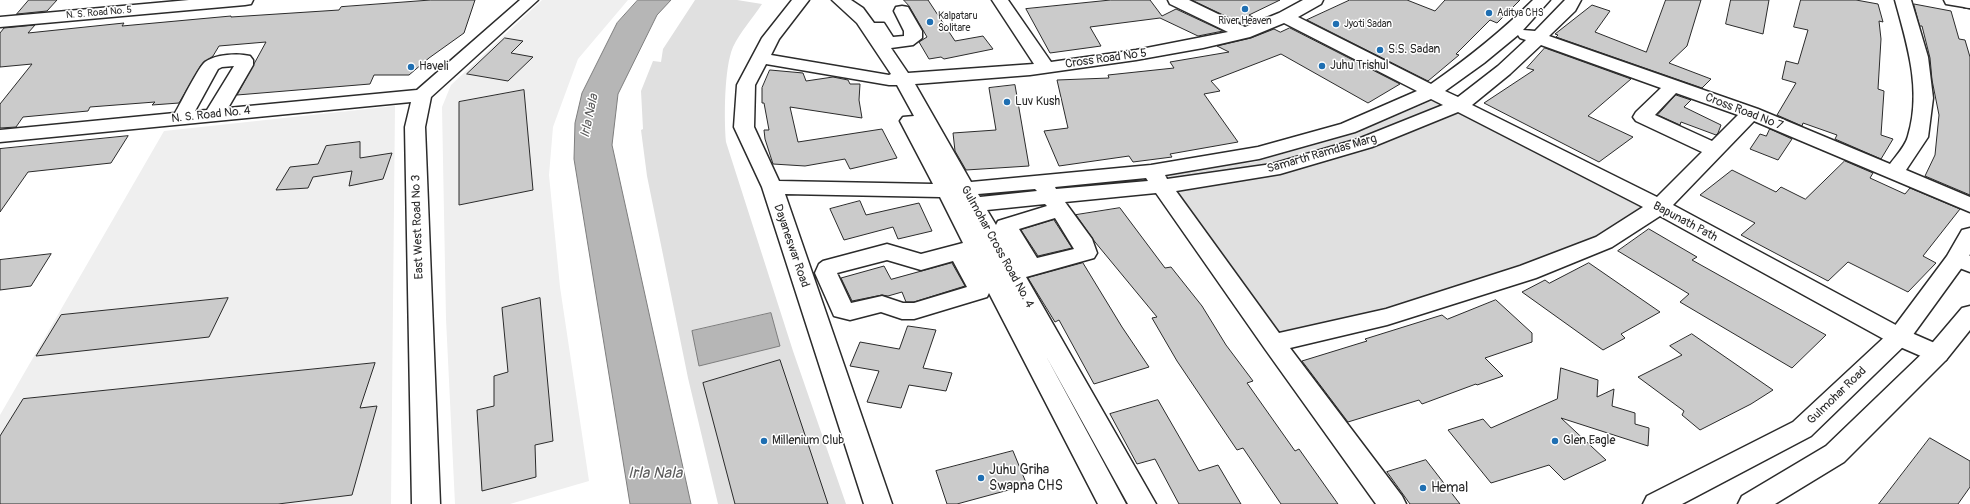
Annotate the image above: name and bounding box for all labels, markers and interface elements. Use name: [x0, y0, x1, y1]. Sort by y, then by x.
street label: N. S. Road No. 5: [66, 4, 132, 22]
marker: River Heaven: [1240, 4, 1250, 14]
place label: Aditya CHS: [1497, 7, 1544, 19]
marker: Aditya CHS: [1484, 8, 1494, 18]
place label: Kalpataru Solitare: [938, 10, 977, 34]
place label: River Heaven: [1218, 15, 1272, 27]
marker: Kalpataru Solitare: [925, 17, 935, 27]
place label: Jyoti Sadan: [1344, 18, 1392, 30]
marker: Jyoti Sadan: [1331, 19, 1341, 29]
place label: S.S. Sadan: [1388, 43, 1440, 57]
marker: S.S. Sadan: [1375, 45, 1385, 55]
street label: Cross Road No 5: [1064, 46, 1148, 72]
place label: Juhu Trishul: [1330, 59, 1389, 73]
place label: Haveli: [419, 60, 448, 74]
marker: Juhu Trishul: [1317, 61, 1327, 71]
marker: Haveli: [406, 62, 416, 72]
street label: Cross Road No 7: [1703, 91, 1785, 133]
water label: Irla Nala: [578, 93, 602, 139]
place label: Luv Kush: [1015, 95, 1060, 109]
marker: Luv Kush: [1002, 97, 1012, 107]
street label: N. S. Road No. 4: [171, 104, 251, 126]
street label: Samarth Ramdas Marg: [1266, 131, 1378, 177]
street label: East West Road No 3: [409, 174, 427, 280]
street label: Gulmohar Cross Road No. 4: [957, 183, 1037, 311]
street label: Bapunath Path: [1650, 199, 1720, 245]
street label: Dayaneswar Road: [770, 203, 812, 289]
street label: Gulmohar Road: [1804, 364, 1870, 428]
place label: Millenium Club: [772, 434, 844, 448]
place label: Glen Eagle: [1563, 434, 1615, 448]
marker: Millenium Club: [759, 436, 769, 446]
marker: Glen Eagle: [1550, 436, 1560, 446]
place label: Juhu Griha Swapna CHS: [989, 462, 1063, 494]
water label: Irla Nala: [628, 464, 682, 484]
marker: Juhu Griha Swapna CHS: [976, 473, 986, 483]
place label: Hemal: [1431, 480, 1468, 496]
marker: Hemal: [1418, 483, 1428, 493]

